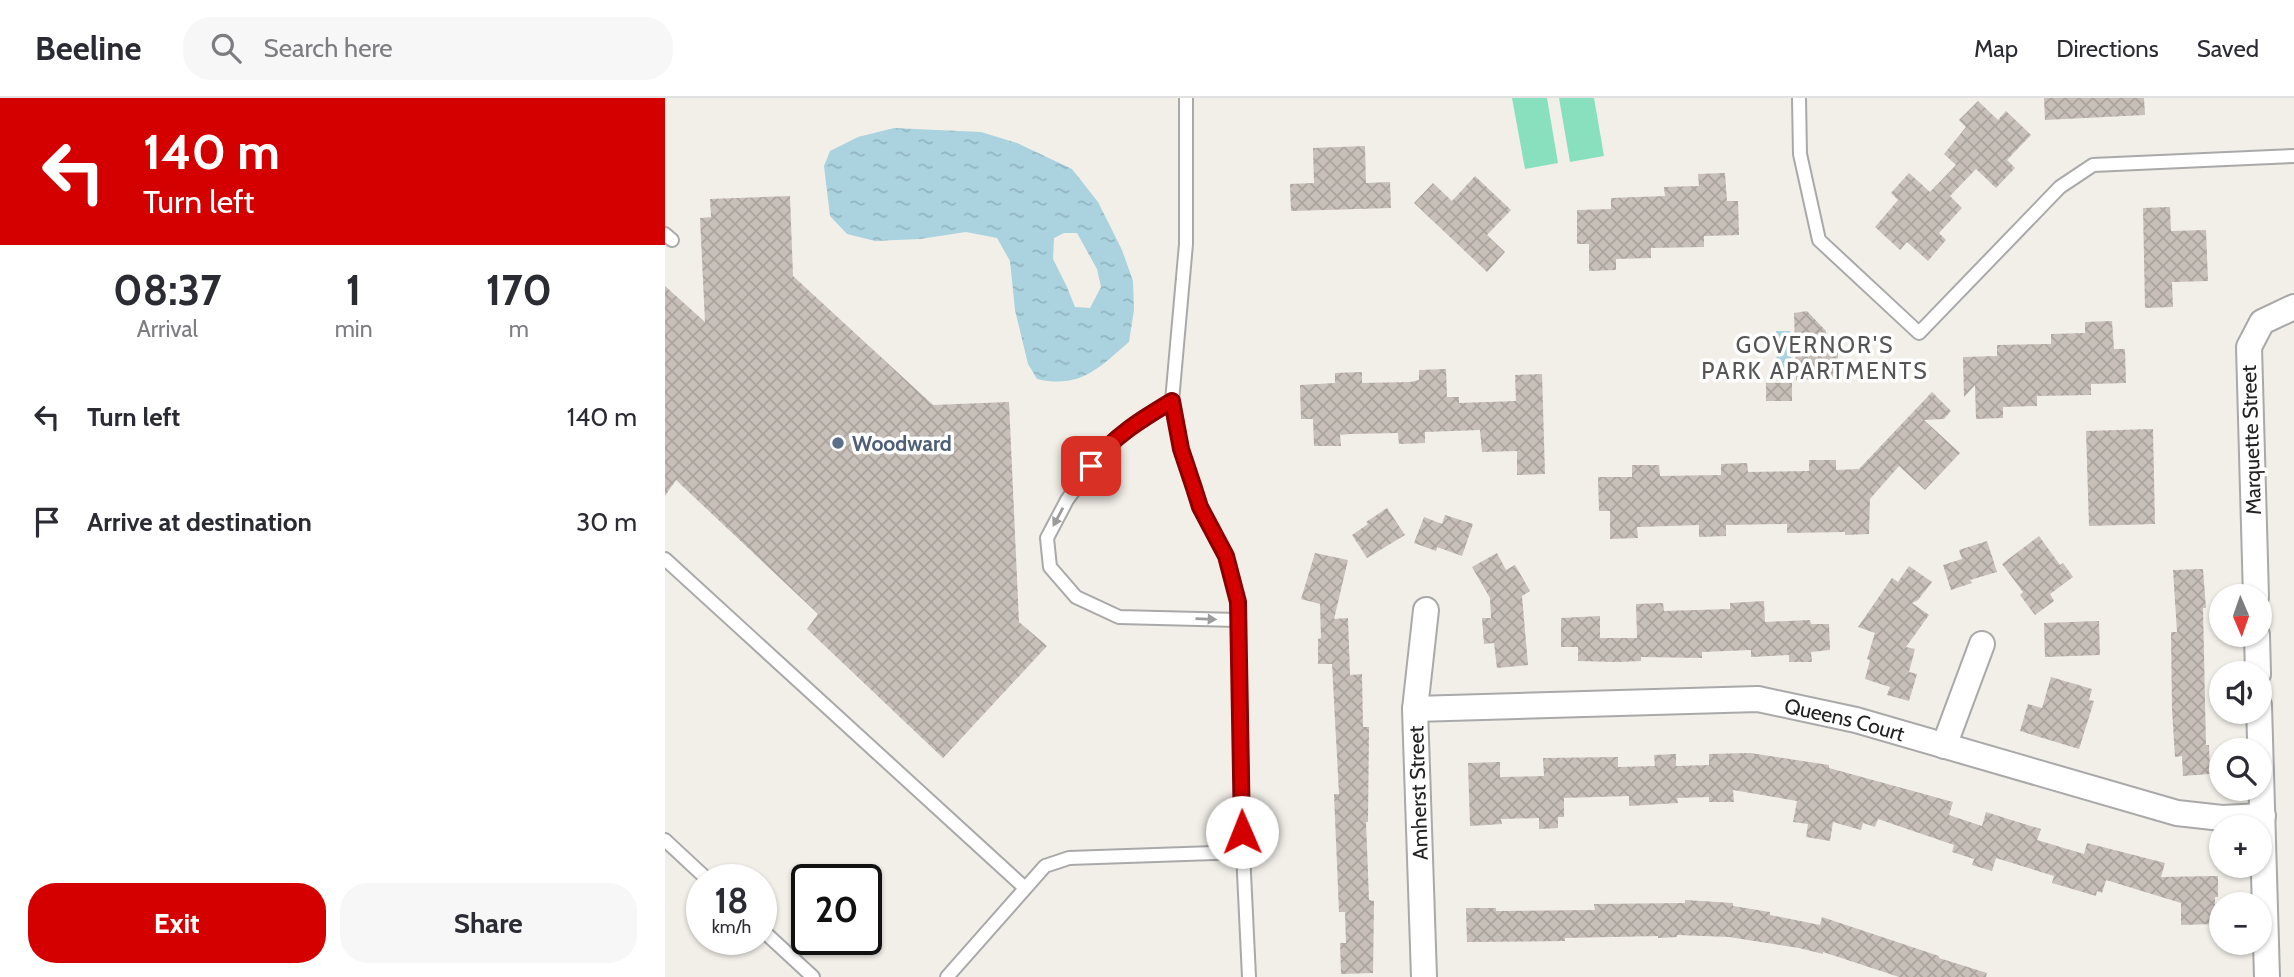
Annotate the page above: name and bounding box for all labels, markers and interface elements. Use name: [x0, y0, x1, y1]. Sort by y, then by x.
search box: [183, 17, 673, 80]
text: Beeline: [35, 28, 141, 68]
icon: search: [207, 29, 245, 67]
text: Search here: [263, 32, 393, 64]
text: Map: [1974, 34, 2018, 63]
text: Directions: [2056, 34, 2159, 63]
text: Saved: [2197, 34, 2259, 63]
text: 140 m: [143, 122, 280, 181]
icon: left: [28, 126, 119, 217]
text: Turn left: [143, 182, 254, 221]
text: 08:37: [113, 264, 222, 316]
text: 1: [346, 264, 361, 316]
text: 170: [486, 264, 552, 316]
text: Arrival: [137, 315, 198, 343]
text: min: [335, 315, 373, 343]
text: m: [509, 315, 529, 343]
district label: GOVERNOR'S PARK APARTMENTS: [1701, 331, 1929, 385]
street label: Marquette Street: [2236, 364, 2266, 516]
icon: left: [28, 398, 66, 436]
text: Turn left: [87, 401, 180, 433]
text: 140 m: [567, 401, 637, 433]
place label: Woodward: [852, 431, 952, 456]
marker: Woodward: [830, 435, 846, 451]
pin: [1061, 436, 1121, 496]
icon: arrive: [1072, 447, 1110, 485]
icon: arrive: [28, 503, 66, 541]
text: Arrive at destination: [87, 506, 312, 538]
text: 30 m: [576, 506, 637, 538]
one-way arrow: [1052, 507, 1064, 527]
north arrow: [2209, 584, 2271, 648]
map controls: [2209, 584, 2272, 955]
one-way arrow: [1196, 614, 1218, 625]
button: sound: [2209, 661, 2272, 724]
street label: Queens Court: [1782, 693, 1908, 746]
street label: Amherst Street: [1403, 725, 1433, 861]
button: search: [2209, 738, 2272, 801]
position arrow: [1205, 795, 1279, 869]
button: +: [2209, 815, 2272, 878]
speed limit sign: 20: [791, 864, 882, 955]
text: 18: [714, 879, 749, 922]
button: Exit: [28, 883, 326, 963]
button: Share: [340, 883, 637, 963]
button: −: [2209, 892, 2272, 955]
text: km/h: [712, 916, 751, 938]

